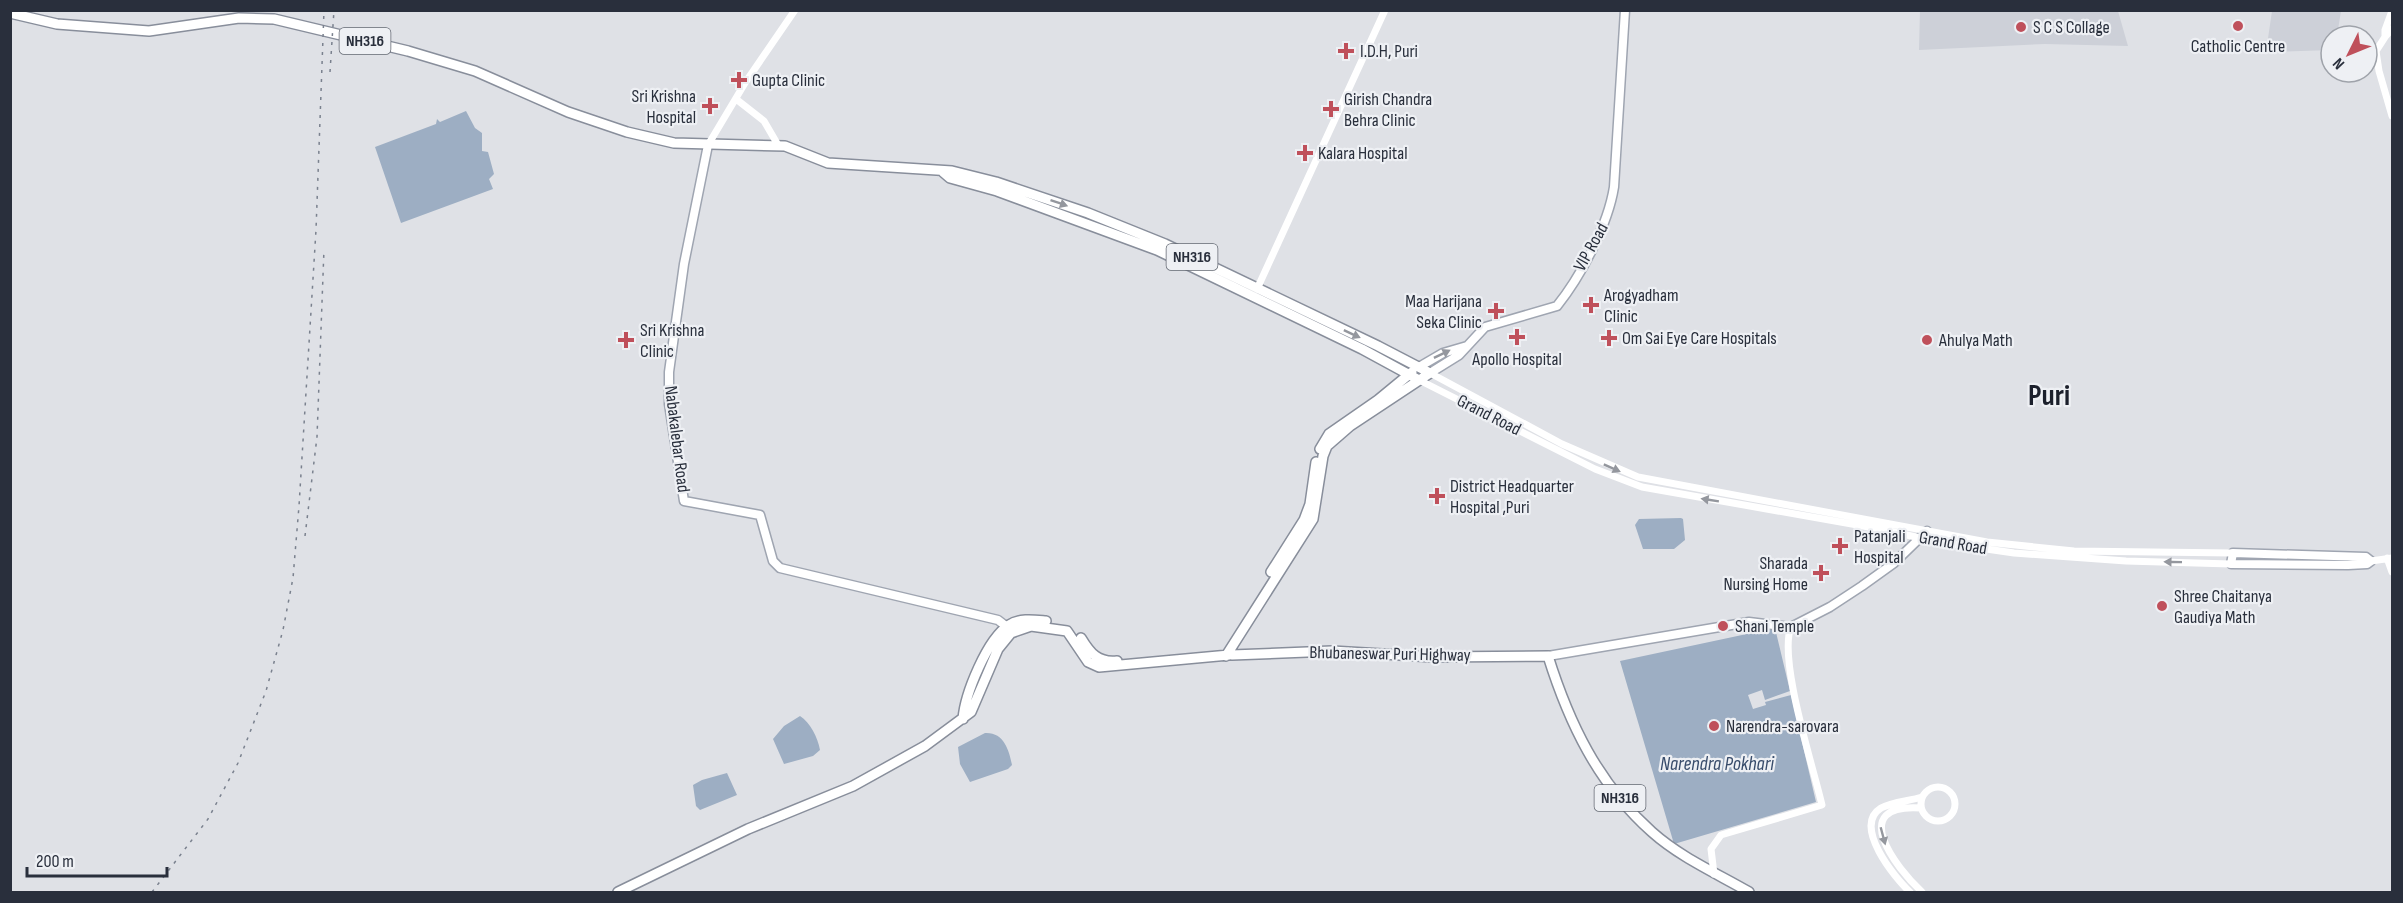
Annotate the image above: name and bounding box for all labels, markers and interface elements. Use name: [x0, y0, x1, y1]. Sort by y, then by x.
place label: S C S Collage: [2033, 17, 2110, 38]
marker: Catholic Centre: [2231, 19, 2245, 33]
marker: S C S Collage: [2014, 20, 2028, 34]
north arrow: [2319, 24, 2379, 84]
road number: NH316: [340, 28, 391, 54]
place label: Catholic Centre: [2191, 36, 2285, 57]
place label: I.D.H, Puri: [1360, 41, 1418, 62]
marker: I.D.H, Puri: [1337, 42, 1355, 60]
text: N: [2329, 54, 2349, 73]
place label: Gupta Clinic: [752, 70, 825, 91]
marker: Gupta Clinic: [730, 71, 748, 89]
place label: Sri Krishna Hospital: [632, 86, 696, 128]
place label: Girish Chandra Behra Clinic: [1344, 89, 1432, 131]
marker: Sri Krishna Hospital: [701, 97, 719, 115]
marker: Girish Chandra Behra Clinic: [1322, 100, 1340, 118]
place label: Kalara Hospital: [1318, 143, 1407, 164]
marker: Kalara Hospital: [1296, 144, 1314, 162]
one-way arrow: [1050, 199, 1068, 209]
street label: VIP Road: [1569, 219, 1613, 275]
road number: NH316: [1166, 244, 1218, 270]
place label: Arogyadham Clinic: [1603, 285, 1679, 327]
place label: Maa Harijana Seka Clinic: [1405, 291, 1482, 333]
marker: Arogyadham Clinic: [1582, 296, 1600, 314]
marker: Maa Harijana Seka Clinic: [1487, 302, 1505, 320]
place label: Sri Krishna Clinic: [640, 320, 705, 362]
marker: Apollo Hospital: [1508, 328, 1526, 346]
place label: Om Sai Eye Care Hospitals: [1622, 328, 1777, 349]
one-way arrow: [1344, 329, 1361, 338]
marker: Om Sai Eye Care Hospitals: [1600, 329, 1618, 347]
place label: Ahulya Math: [1938, 330, 2013, 351]
marker: Sri Krishna Clinic: [617, 331, 635, 349]
marker: Ahulya Math: [1920, 333, 1934, 347]
place label: Apollo Hospital: [1471, 349, 1562, 370]
one-way arrow: [1434, 350, 1451, 359]
district label: Puri: [2028, 378, 2070, 414]
street label: Nabakalebar Road: [660, 384, 694, 494]
street label: Grand Road: [1454, 390, 1524, 440]
one-way arrow: [1604, 463, 1621, 472]
place label: District Headquarter Hospital ,Puri: [1450, 476, 1574, 518]
marker: District Headquarter Hospital ,Puri: [1428, 487, 1446, 505]
one-way arrow: [1700, 495, 1719, 504]
place label: Patanjali Hospital: [1854, 526, 1906, 568]
street label: Grand Road: [1917, 527, 1989, 559]
marker: Patanjali Hospital: [1831, 537, 1849, 555]
place label: Sharada Nursing Home: [1723, 553, 1808, 595]
one-way arrow: [2163, 557, 2182, 566]
marker: Sharada Nursing Home: [1812, 564, 1830, 582]
place label: Shree Chaitanya Gaudiya Math: [2174, 586, 2272, 628]
marker: Shree Chaitanya Gaudiya Math: [2155, 599, 2169, 613]
place label: Shani Temple: [1735, 616, 1814, 637]
marker: Shani Temple: [1716, 619, 1730, 633]
street label: Bhubaneswar Puri Highway: [1309, 642, 1471, 666]
place label: Narendra-sarovara: [1726, 716, 1839, 737]
marker: Narendra-sarovara: [1707, 719, 1721, 733]
water label: Narendra Pokhari: [1660, 752, 1775, 776]
road number: NH316: [1594, 785, 1646, 811]
one-way arrow: [1879, 827, 1889, 845]
scale bar: [27, 840, 166, 878]
text: 200 m: [36, 851, 74, 872]

